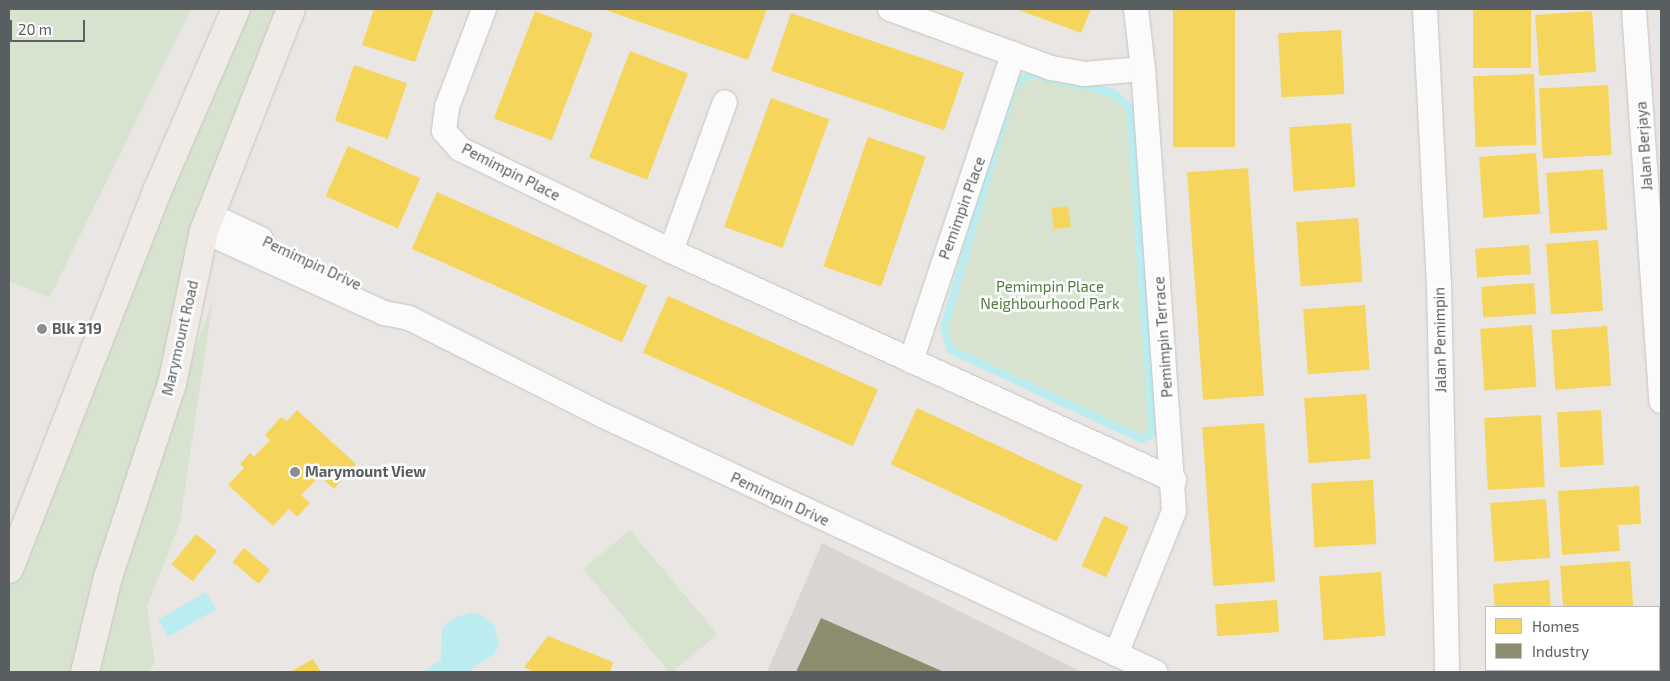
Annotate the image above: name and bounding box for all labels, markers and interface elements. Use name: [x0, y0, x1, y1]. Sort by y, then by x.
scale bar: [12, 10, 88, 42]
text: 20 m: [18, 20, 52, 38]
street label: Jalan Berjaya: [1632, 101, 1656, 191]
street label: Pemimpin Place: [459, 139, 563, 205]
street label: Pemimpin Place: [935, 154, 989, 262]
street label: Pemimpin Drive: [260, 232, 364, 294]
street label: Pemimpin Terrace: [1150, 276, 1176, 398]
park label: Pemimpin Place Neighbourhood Park: [980, 277, 1120, 312]
street label: Marymount Road: [158, 279, 202, 397]
street label: Jalan Pemimpin: [1430, 287, 1450, 393]
place label: Blk 319: [52, 320, 102, 338]
marker: Blk 319: [36, 323, 48, 335]
place label: Marymount View: [305, 463, 426, 481]
marker: Marymount View: [289, 466, 301, 478]
street label: Pemimpin Drive: [728, 468, 832, 530]
legend: [1485, 606, 1660, 671]
text: Homes: [1532, 617, 1579, 635]
text: Industry: [1532, 642, 1589, 660]

